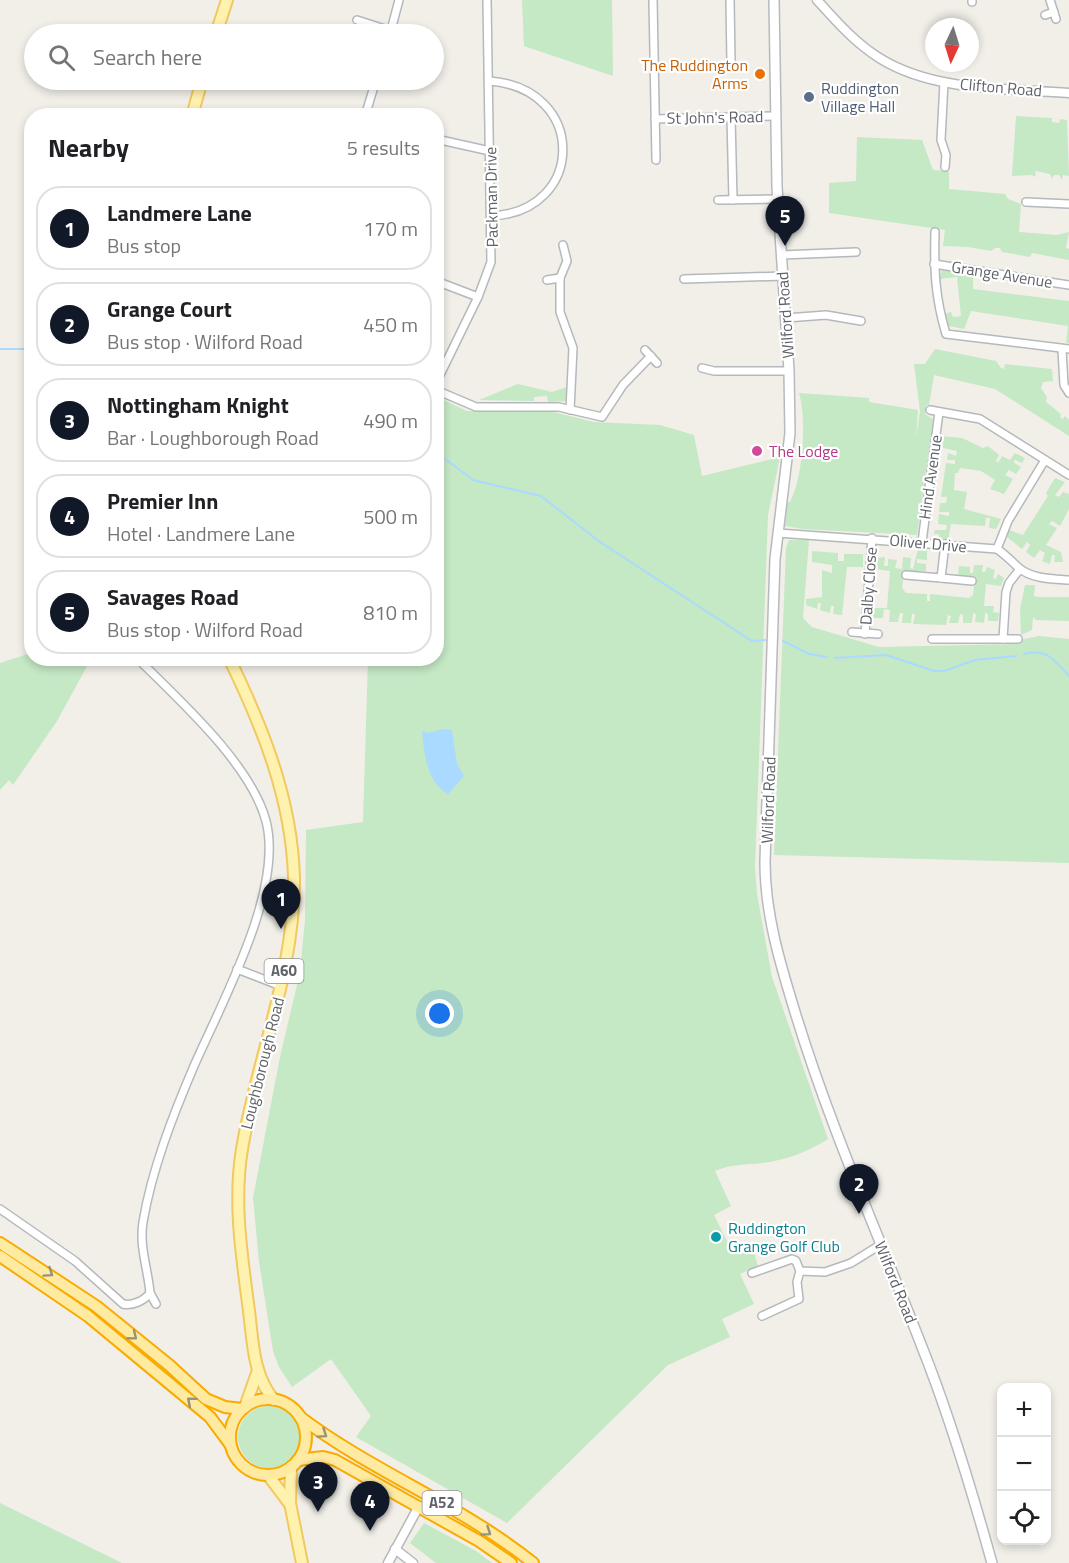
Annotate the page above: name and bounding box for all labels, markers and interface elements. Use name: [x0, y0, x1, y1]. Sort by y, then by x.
north arrow: [925, 18, 979, 72]
search box: [24, 24, 444, 90]
text: Search here: [93, 40, 202, 74]
icon: search: [45, 41, 78, 74]
place label: The Ruddington Arms: [641, 53, 748, 95]
marker: The Ruddington Arms: [753, 67, 767, 81]
street label: Clifton Road: [959, 71, 1043, 103]
place label: Ruddington Village Hall: [821, 76, 899, 118]
marker: Ruddington Village Hall: [802, 90, 816, 104]
street label: St John's Road: [667, 104, 763, 130]
text: Nearby: [48, 128, 129, 167]
text: 5 results: [347, 132, 420, 163]
street label: Packman Drive: [478, 147, 504, 247]
text: Landmere Lane: [107, 196, 252, 230]
pin: 5: [766, 196, 804, 246]
text: 1: [64, 213, 75, 244]
text: 170 m: [363, 213, 418, 244]
text: Bus stop: [107, 230, 181, 261]
street label: Grange Avenue: [950, 254, 1054, 294]
street label: Wilford Road: [770, 271, 800, 359]
text: Grange Court: [107, 292, 232, 326]
text: 2: [64, 309, 75, 340]
text: 450 m: [363, 309, 418, 340]
text: Bus stop · Wilford Road: [107, 326, 303, 357]
text: Nottingham Knight: [107, 388, 289, 422]
text: 3: [64, 405, 75, 436]
text: 490 m: [363, 405, 418, 436]
text: Bar · Loughborough Road: [107, 422, 319, 453]
street label: Hind Avenue: [912, 433, 948, 521]
place label: The Lodge: [769, 439, 838, 463]
marker: The Lodge: [750, 444, 764, 458]
text: Premier Inn: [107, 484, 218, 518]
text: 4: [64, 501, 75, 532]
text: 500 m: [363, 501, 418, 532]
text: Hotel · Landmere Lane: [107, 518, 295, 549]
street label: Oliver Drive: [888, 528, 968, 558]
street label: Dalby Close: [853, 546, 883, 626]
text: Savages Road: [107, 580, 239, 614]
text: 5: [64, 597, 75, 628]
text: 810 m: [363, 597, 418, 628]
text: Bus stop · Wilford Road: [107, 614, 303, 645]
street label: Wilford Road: [754, 756, 782, 844]
pin: 1: [262, 880, 300, 929]
road number: A60: [264, 959, 304, 983]
street label: Loughborough Road: [234, 994, 290, 1132]
your location: [425, 999, 454, 1028]
pin: 2: [840, 1164, 878, 1214]
place label: Ruddington Grange Golf Club: [728, 1216, 840, 1258]
marker: Ruddington Grange Golf Club: [709, 1230, 723, 1244]
street label: Wilford Road: [869, 1237, 923, 1327]
one-way arrow: [42, 1266, 53, 1277]
one-way arrow: [126, 1328, 137, 1339]
map controls: [997, 1383, 1051, 1545]
button: +: [997, 1383, 1051, 1437]
one-way arrow: [187, 1397, 198, 1408]
one-way arrow: [316, 1427, 327, 1438]
button: −: [997, 1437, 1051, 1491]
pin: 3: [298, 1462, 338, 1512]
pin: 4: [350, 1482, 389, 1531]
road number: A52: [422, 1491, 462, 1515]
button: locate: [997, 1491, 1051, 1545]
one-way arrow: [481, 1525, 492, 1536]

